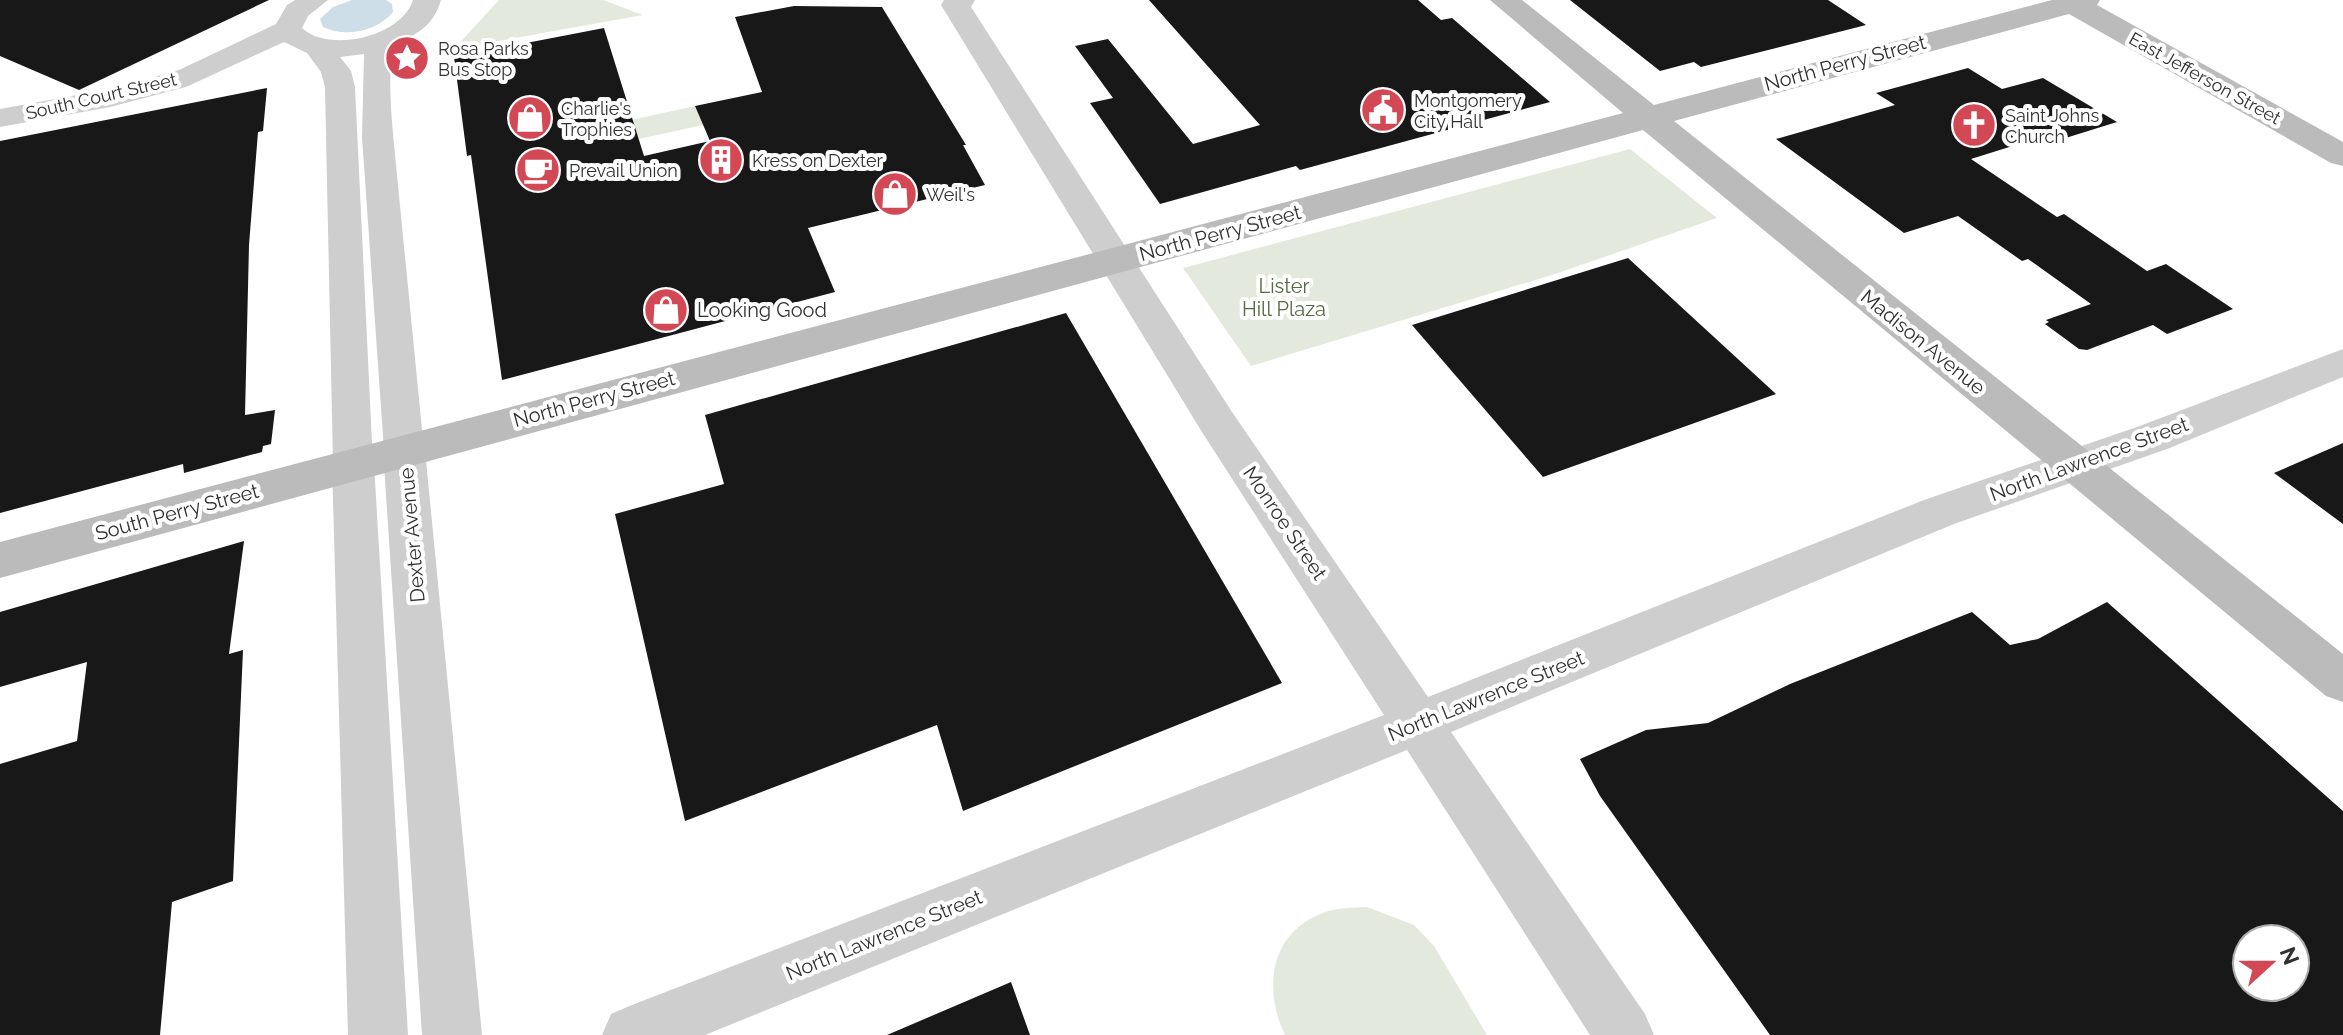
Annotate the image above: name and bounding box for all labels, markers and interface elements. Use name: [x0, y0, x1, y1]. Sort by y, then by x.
street label: East Jefferson Street: [2126, 28, 2284, 128]
street label: North Perry Street: [1761, 30, 1929, 96]
place icon: Rosa Parks Bus Stop: [383, 34, 431, 82]
place label: Rosa Parks Bus Stop: [438, 38, 529, 80]
street label: South Court Street: [24, 68, 178, 124]
public building icon: Montgomery City Hall: [1359, 86, 1407, 134]
place label: Montgomery City Hall: [1414, 90, 1522, 132]
shop icon: Charlie's Trophies: [506, 94, 554, 142]
place label: Charlie's Trophies: [561, 98, 632, 140]
church icon: Saint Johns Church: [1950, 101, 1998, 149]
place label: Saint Johns Church: [2005, 105, 2099, 147]
building icon: Kress on Dexter: [697, 136, 745, 184]
cafe icon: Prevail Union: [514, 146, 562, 194]
place label: Kress on Dexter: [752, 150, 884, 171]
place label: Prevail Union: [569, 160, 678, 181]
shop icon: Weil's: [871, 170, 919, 218]
place label: Weil's: [926, 184, 975, 205]
street label: North Perry Street: [1136, 200, 1304, 266]
park label: Lister Hill Plaza: [1242, 274, 1326, 321]
street label: Madison Avenue: [1856, 285, 1990, 400]
shop icon: Looking Good: [642, 286, 690, 334]
place label: Looking Good: [697, 298, 827, 322]
street label: North Perry Street: [510, 366, 678, 432]
street label: North Lawrence Street: [1986, 412, 2192, 506]
street label: Monroe Street: [1238, 462, 1332, 585]
street label: Dexter Avenue: [394, 466, 430, 603]
street label: South Perry Street: [93, 479, 262, 545]
street label: North Lawrence Street: [1384, 646, 1588, 746]
street label: North Lawrence Street: [782, 885, 986, 985]
north arrow: [2231, 923, 2311, 1003]
text: N: [2275, 943, 2305, 968]

